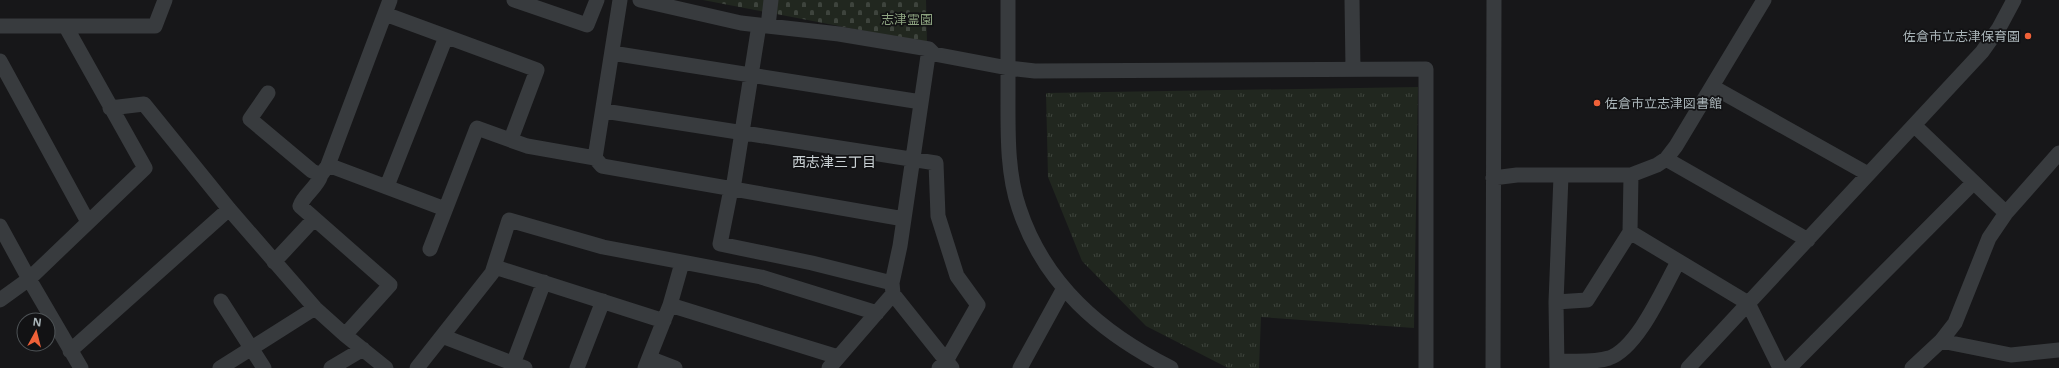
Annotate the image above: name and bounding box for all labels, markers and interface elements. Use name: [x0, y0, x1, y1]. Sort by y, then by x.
park label: 志津霊園: [881, 10, 933, 28]
place label: 佐倉市立志津保育園: [1903, 27, 2020, 45]
marker: 佐倉市立志津保育園: [2023, 31, 2033, 41]
place label: 佐倉市立志津図書館: [1605, 94, 1722, 112]
marker: 佐倉市立志津図書館: [1592, 98, 1602, 108]
district label: 西志津三丁目: [792, 152, 876, 171]
north arrow: [16, 312, 56, 352]
text: N: [32, 314, 43, 330]

